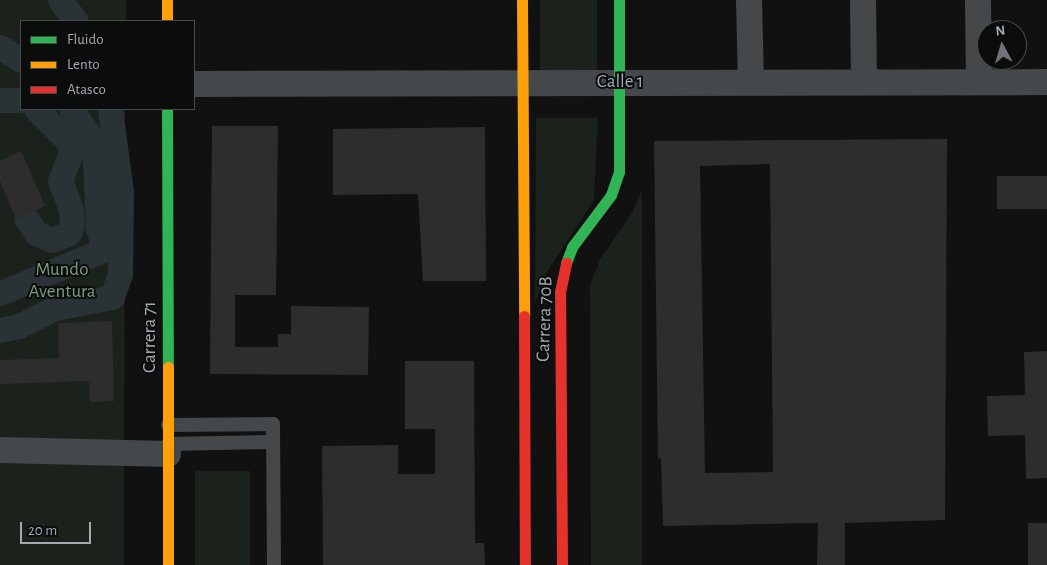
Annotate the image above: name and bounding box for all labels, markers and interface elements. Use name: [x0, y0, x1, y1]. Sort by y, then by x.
legend: [20, 20, 195, 110]
north arrow: [977, 20, 1027, 70]
text: N: [995, 24, 1006, 39]
text: Fluido: [67, 32, 104, 47]
text: Lento: [67, 57, 100, 72]
street label: Calle 1: [597, 71, 643, 93]
text: Atasco: [67, 82, 106, 97]
park label: Mundo Aventura: [28, 259, 96, 303]
street label: Carrera 70B: [532, 276, 558, 362]
street label: Carrera 71: [139, 301, 161, 373]
scale bar: [22, 512, 94, 544]
text: 20 m: [28, 523, 57, 538]

